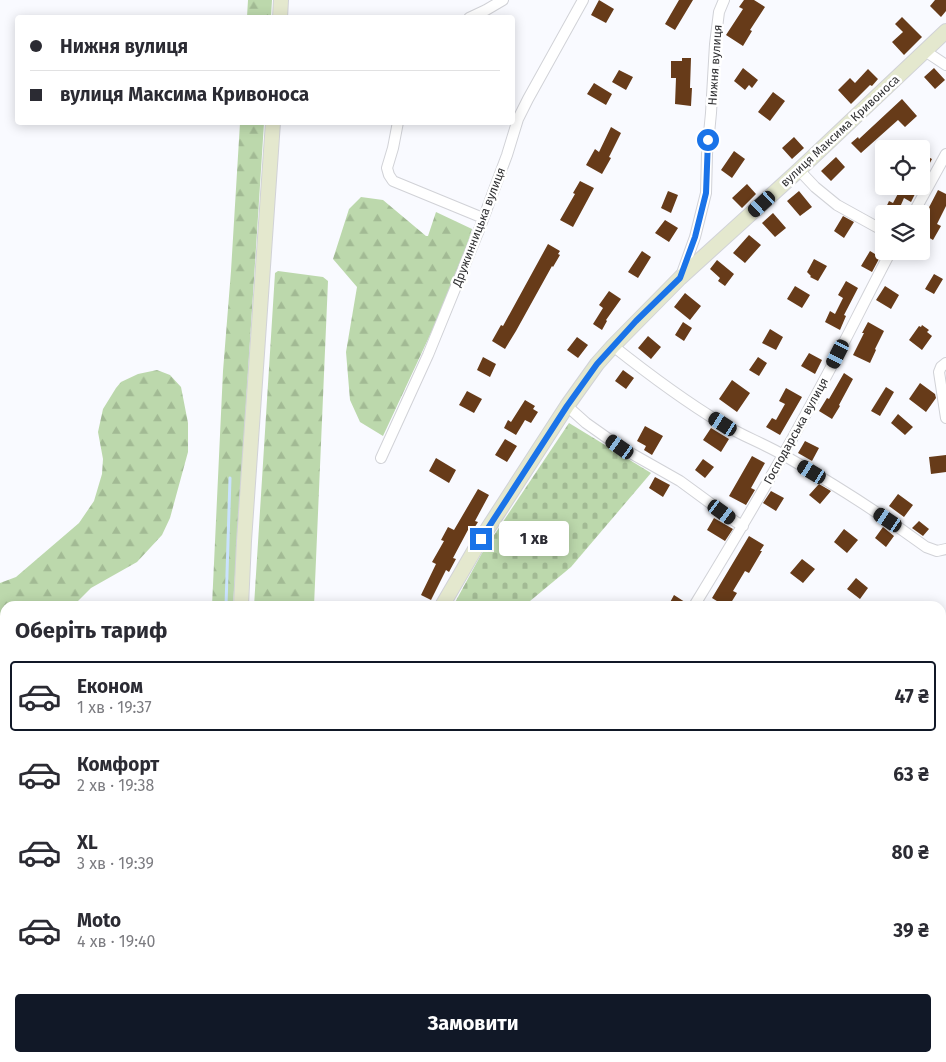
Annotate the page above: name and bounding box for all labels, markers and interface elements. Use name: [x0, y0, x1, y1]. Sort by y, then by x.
street label: Нижня вулиця: [705, 24, 725, 106]
text: Нижня вулиця: [60, 35, 188, 58]
street label: вулиця Максима Кривоноса: [778, 72, 902, 190]
text: вулиця Максима Кривоноса: [60, 83, 309, 106]
route start: [697, 129, 719, 151]
map controls: [875, 140, 930, 260]
button: locate: [875, 140, 930, 195]
street label: Дружинницька вулиця: [449, 165, 508, 290]
car: [745, 188, 778, 220]
button: layers: [875, 205, 930, 260]
car: [824, 337, 851, 371]
street label: Господарська вулиця: [761, 375, 831, 487]
car: [706, 410, 739, 438]
car: [603, 432, 636, 462]
car: [795, 458, 828, 486]
car: [705, 497, 738, 527]
car: [871, 505, 904, 535]
callout: 1 хв: [498, 522, 568, 556]
route end: [470, 528, 492, 550]
text: 1 хв: [520, 529, 548, 548]
text: Оберіть тариф: [15, 617, 168, 644]
icon: car: [17, 674, 62, 719]
text: Економ: [77, 675, 143, 698]
text: 47 ₴: [894, 685, 929, 708]
text: 1 хв · 19:37: [77, 698, 152, 717]
icon: car: [17, 752, 62, 797]
text: Комфорт: [77, 753, 159, 776]
text: 63 ₴: [893, 763, 929, 786]
text: 2 хв · 19:38: [77, 776, 154, 795]
icon: car: [17, 830, 62, 875]
text: XL: [77, 831, 98, 854]
text: 80 ₴: [891, 841, 929, 864]
text: 3 хв · 19:39: [77, 854, 154, 873]
icon: car: [17, 908, 62, 953]
text: Moto: [77, 909, 121, 932]
text: 39 ₴: [893, 919, 929, 942]
text: 4 хв · 19:40: [77, 932, 155, 951]
button: Замовити: [15, 994, 931, 1052]

